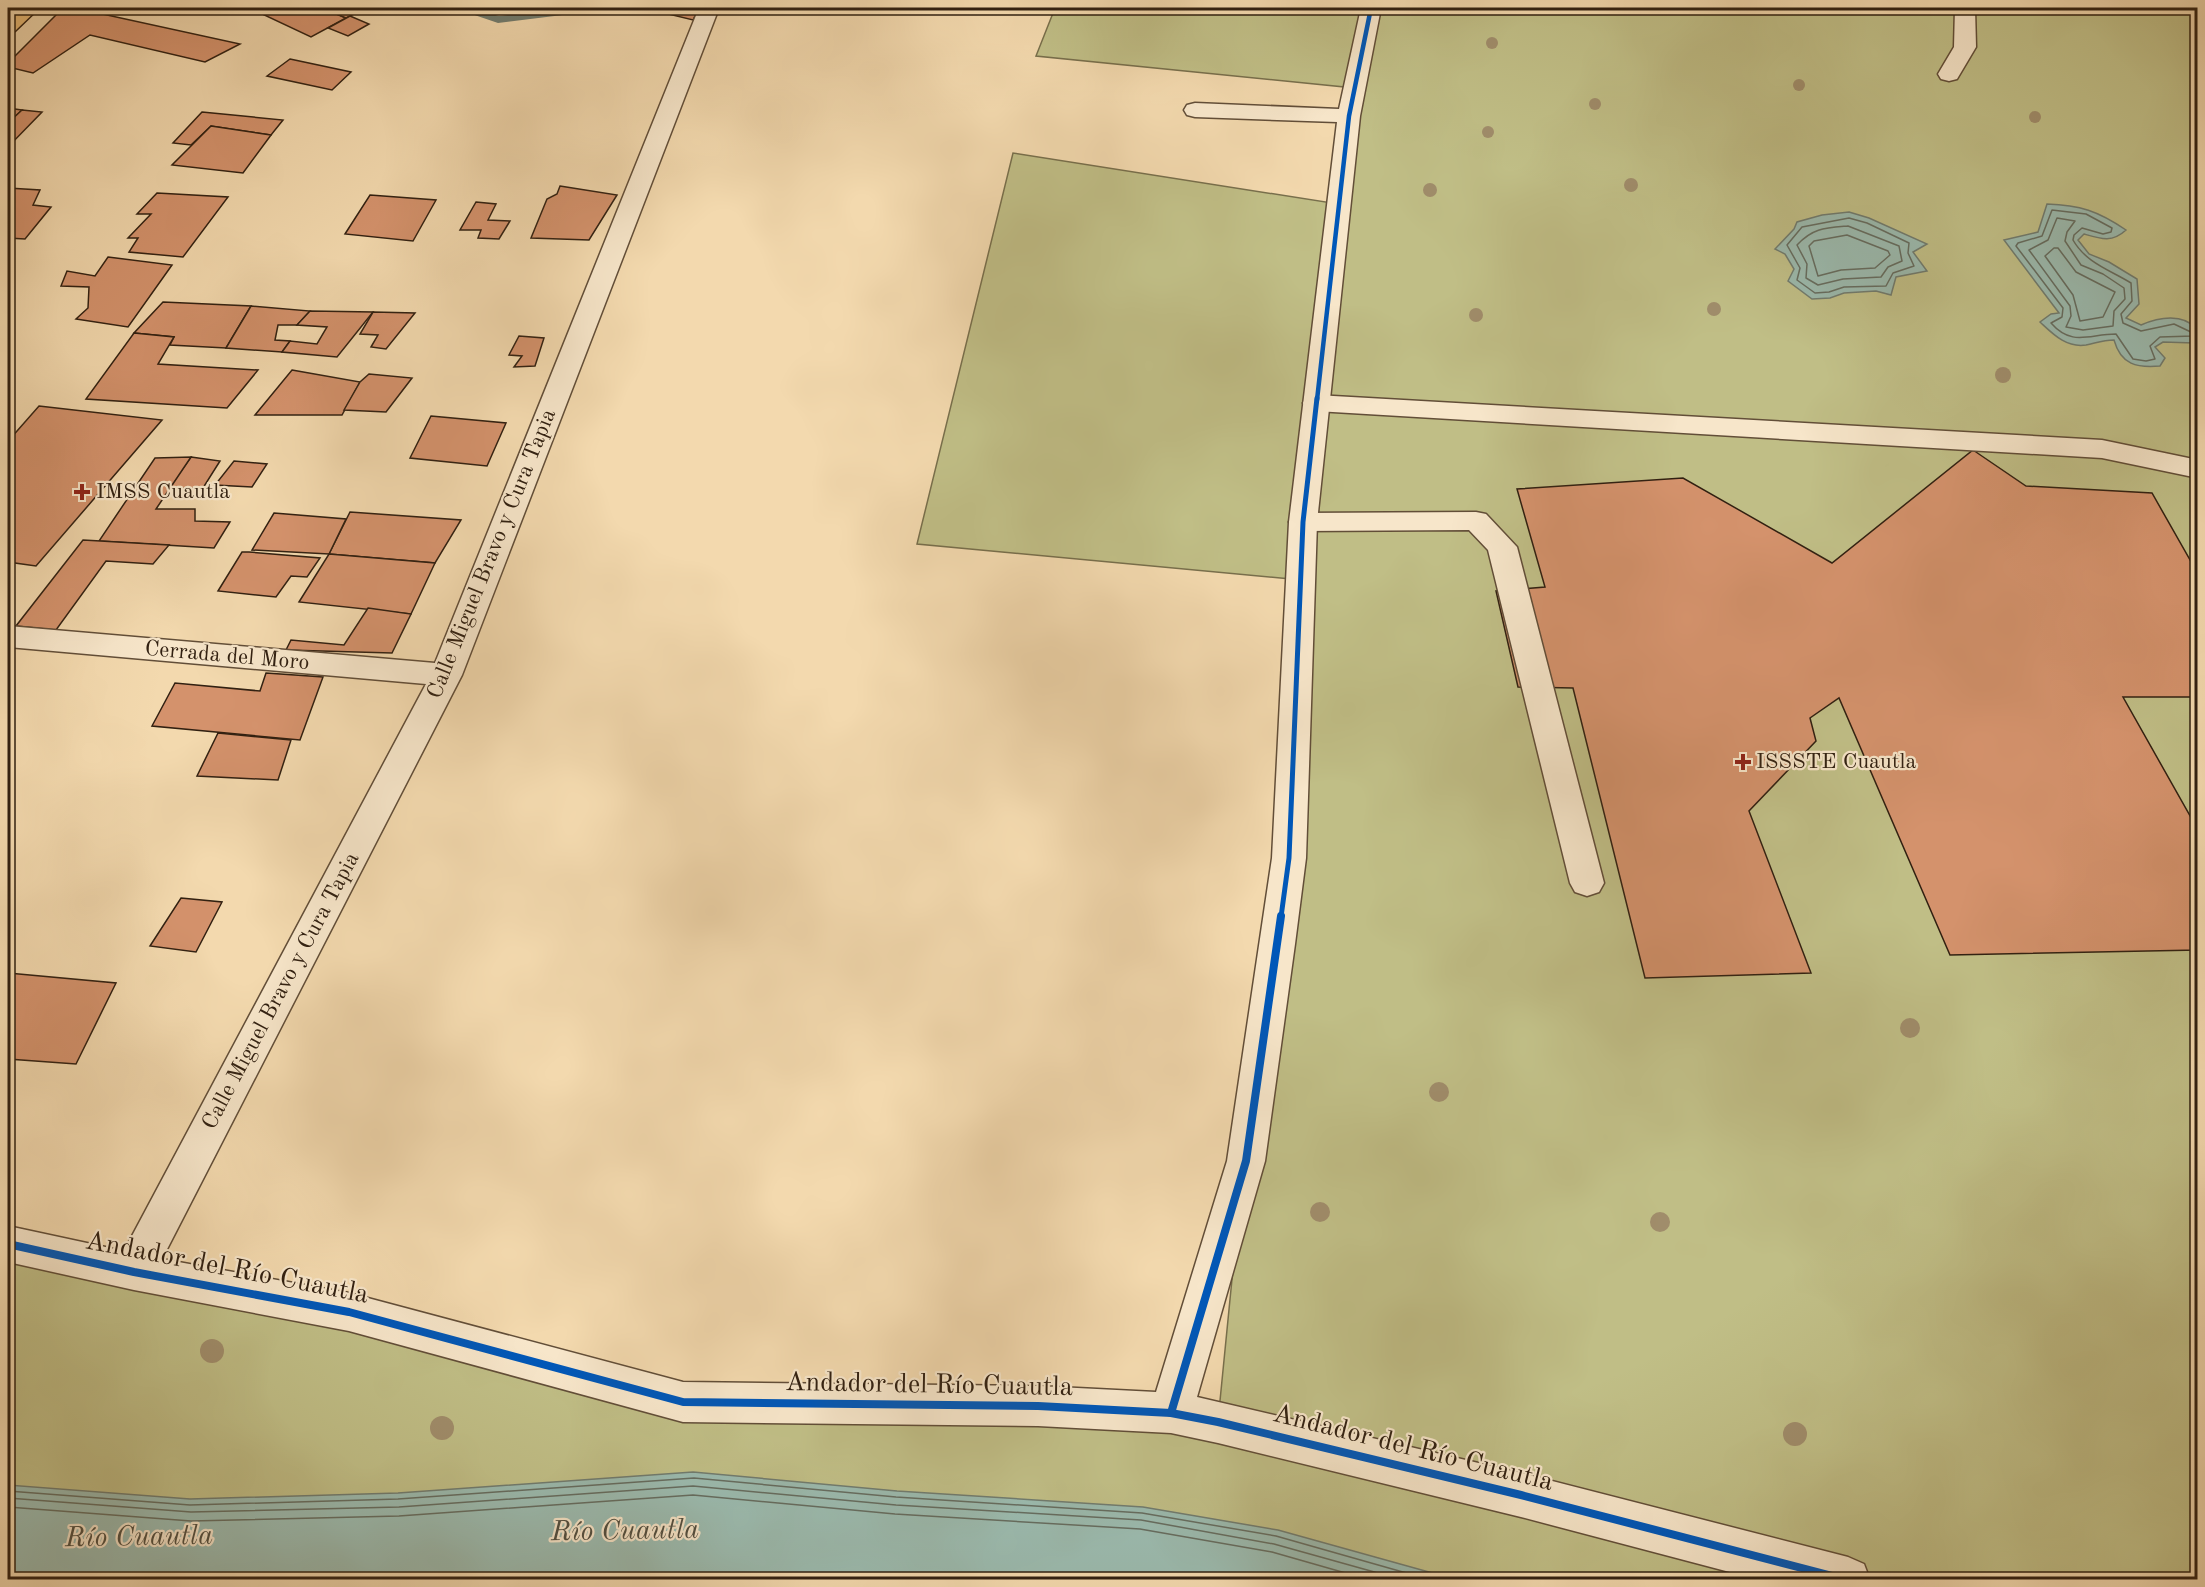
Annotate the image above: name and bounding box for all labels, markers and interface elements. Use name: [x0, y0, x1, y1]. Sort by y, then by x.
street label: Calle Miguel Bravo y Cura Tapia: [424, 406, 560, 702]
place label: IMSS Cuautla: [96, 481, 230, 503]
marker: IMSS Cuautla: [73, 483, 91, 501]
street label: Cerrada del Moro: [144, 638, 310, 674]
place label: ISSSTE Cuautla: [1756, 751, 1916, 773]
marker: ISSSTE Cuautla: [1734, 753, 1752, 771]
street label: Calle Miguel Bravo y Cura Tapia: [199, 849, 364, 1133]
street label: Andador del Río Cuautla: [83, 1227, 371, 1309]
street label: Andador del Río Cuautla: [785, 1369, 1073, 1401]
street label: Andador del Río Cuautla: [1270, 1400, 1556, 1496]
water label: Río Cuautla: [550, 1517, 699, 1547]
water label: Río Cuautla: [64, 1523, 213, 1553]

